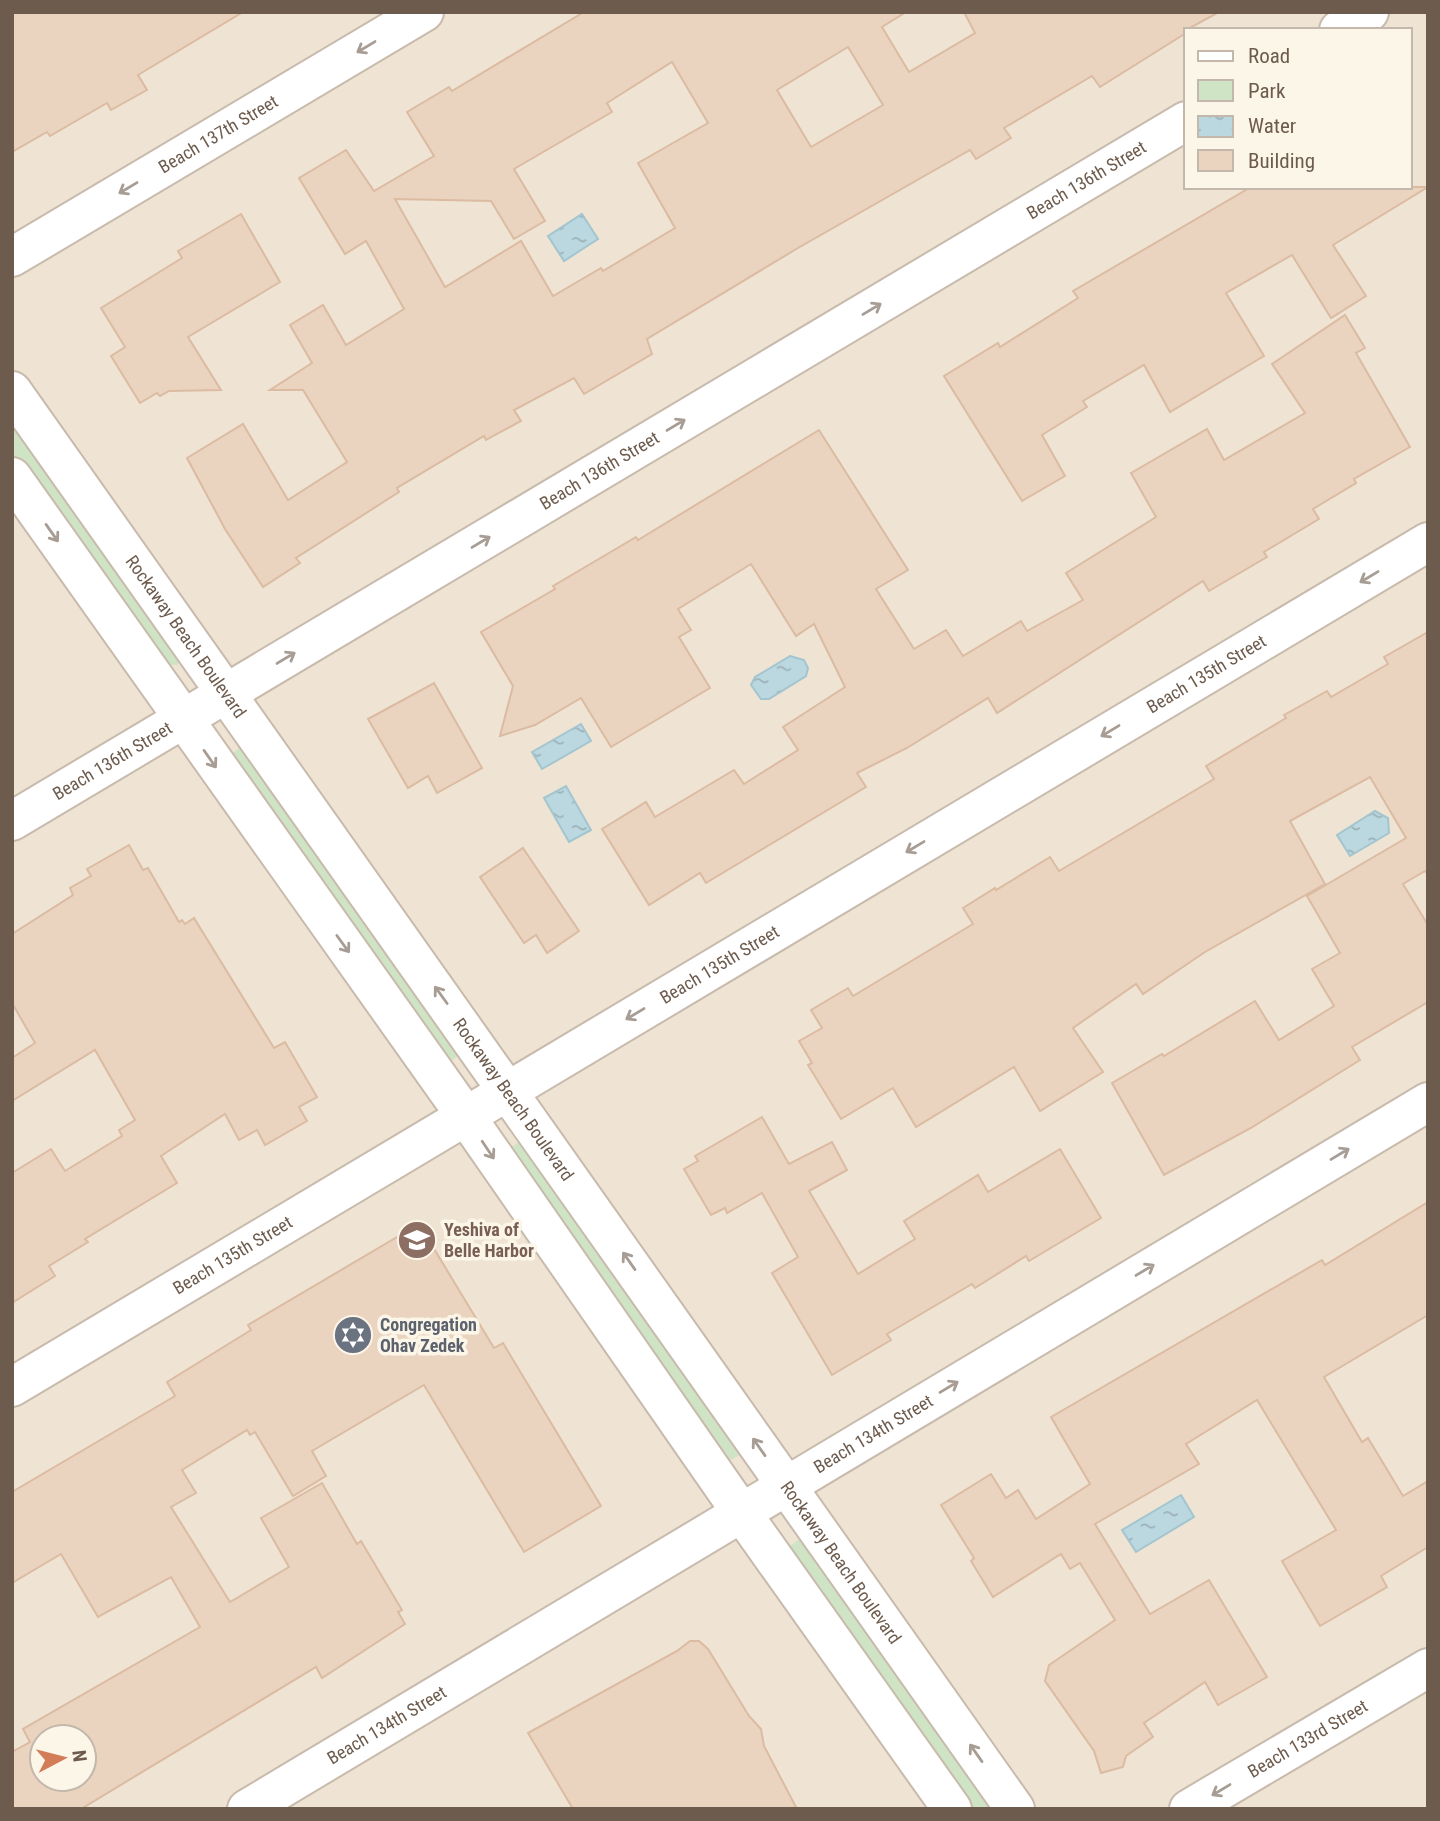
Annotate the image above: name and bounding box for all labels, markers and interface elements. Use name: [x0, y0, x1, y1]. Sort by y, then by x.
legend: [1184, 28, 1412, 189]
one-way arrow: [356, 40, 376, 54]
text: Road: [1248, 44, 1290, 68]
text: Park: [1248, 79, 1286, 103]
street label: Beach 137th Street: [155, 90, 281, 177]
text: Water: [1248, 114, 1296, 138]
street label: Beach 136th Street: [1023, 136, 1150, 224]
text: Building: [1248, 149, 1315, 173]
one-way arrow: [118, 182, 138, 196]
one-way arrow: [861, 301, 881, 315]
one-way arrow: [666, 418, 686, 432]
street label: Beach 136th Street: [536, 427, 663, 514]
one-way arrow: [45, 523, 59, 542]
one-way arrow: [470, 534, 490, 548]
street label: Rockaway Beach Boulevard: [122, 551, 251, 722]
one-way arrow: [1360, 570, 1380, 584]
street label: Beach 135th Street: [1143, 630, 1270, 717]
one-way arrow: [275, 651, 295, 665]
street label: Beach 136th Street: [49, 717, 176, 804]
one-way arrow: [1101, 724, 1121, 738]
one-way arrow: [203, 749, 218, 768]
one-way arrow: [905, 841, 925, 855]
street label: Beach 135th Street: [656, 921, 783, 1008]
one-way arrow: [335, 934, 350, 953]
one-way arrow: [434, 986, 448, 1005]
one-way arrow: [626, 1007, 646, 1021]
street label: Rockaway Beach Boulevard: [449, 1014, 578, 1185]
one-way arrow: [481, 1140, 496, 1159]
one-way arrow: [1330, 1147, 1350, 1161]
street label: Beach 135th Street: [169, 1211, 296, 1299]
school or university icon: Yeshiva of Belle Harbor: [396, 1219, 438, 1261]
place label: Yeshiva of Belle Harbor: [444, 1219, 534, 1261]
one-way arrow: [621, 1252, 636, 1271]
one-way arrow: [1134, 1263, 1154, 1277]
synagogue icon: Congregation Ohav Zedek: [332, 1314, 374, 1356]
place label: Congregation Ohav Zedek: [380, 1314, 477, 1356]
one-way arrow: [939, 1379, 959, 1393]
street label: Beach 134th Street: [810, 1390, 936, 1477]
one-way arrow: [752, 1438, 767, 1457]
street label: Rockaway Beach Boulevard: [776, 1477, 906, 1648]
street label: Beach 134th Street: [323, 1681, 450, 1769]
street label: Beach 133rd Street: [1244, 1695, 1371, 1782]
north arrow: [28, 1723, 98, 1793]
one-way arrow: [969, 1744, 983, 1763]
text: N: [67, 1749, 92, 1763]
one-way arrow: [1212, 1783, 1232, 1797]

